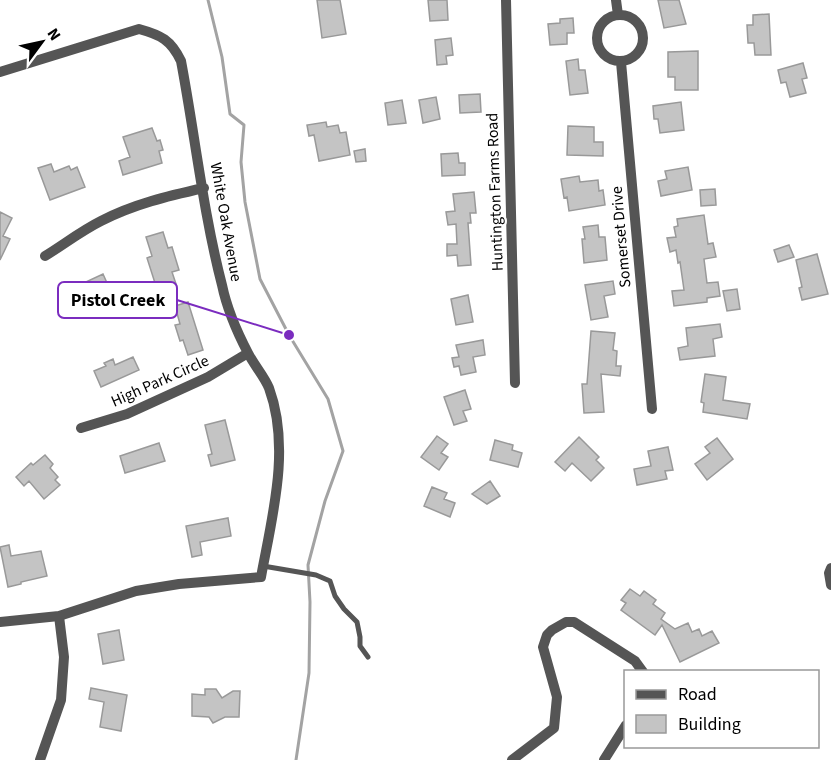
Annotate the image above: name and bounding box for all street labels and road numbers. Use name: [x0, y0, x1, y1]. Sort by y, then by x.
street label: Huntington Farms Road: [481, 112, 509, 272]
street label: White Oak Avenue: [205, 161, 247, 283]
street label: Somerset Drive: [606, 185, 636, 289]
street label: High Park Circle: [107, 350, 213, 412]

